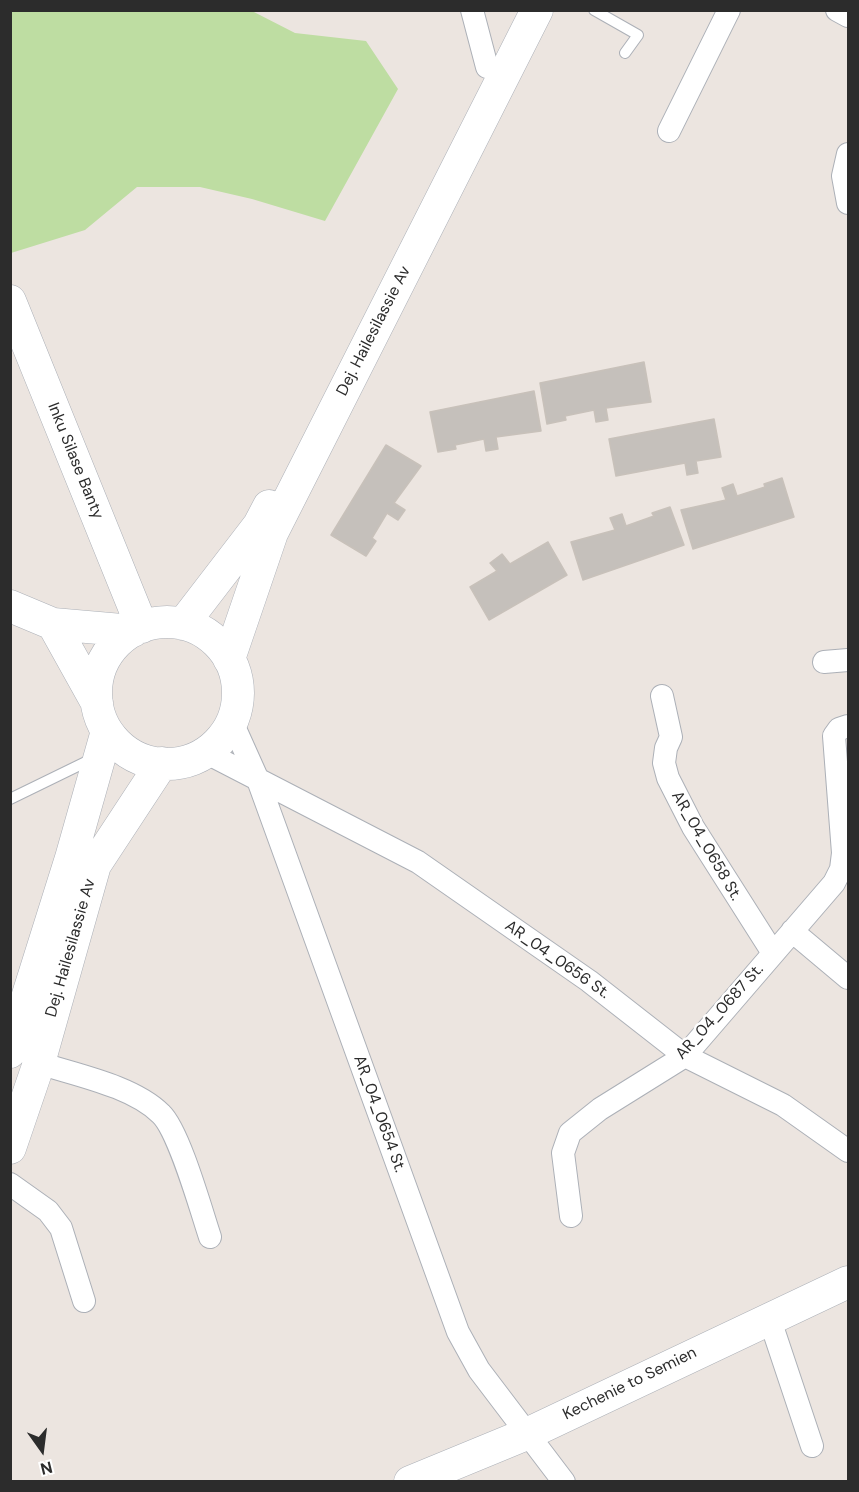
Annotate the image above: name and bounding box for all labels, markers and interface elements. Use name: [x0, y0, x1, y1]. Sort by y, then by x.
street label: Dej. Hailesilassie Av: [333, 263, 415, 399]
street label: Inku Silase Banty: [43, 400, 107, 522]
street label: AR_04_0658 St.: [667, 788, 745, 904]
street label: Dej. Hailesilassie Av: [42, 877, 100, 1019]
street label: AR_04_0656 St.: [501, 917, 613, 1003]
street label: AR_04_0687 St.: [672, 960, 768, 1064]
street label: AR_04_0654 St.: [349, 1053, 409, 1175]
street label: Kechenie to Semien: [560, 1343, 700, 1425]
north arrow: [12, 1420, 72, 1480]
text: N: [38, 1456, 55, 1480]

